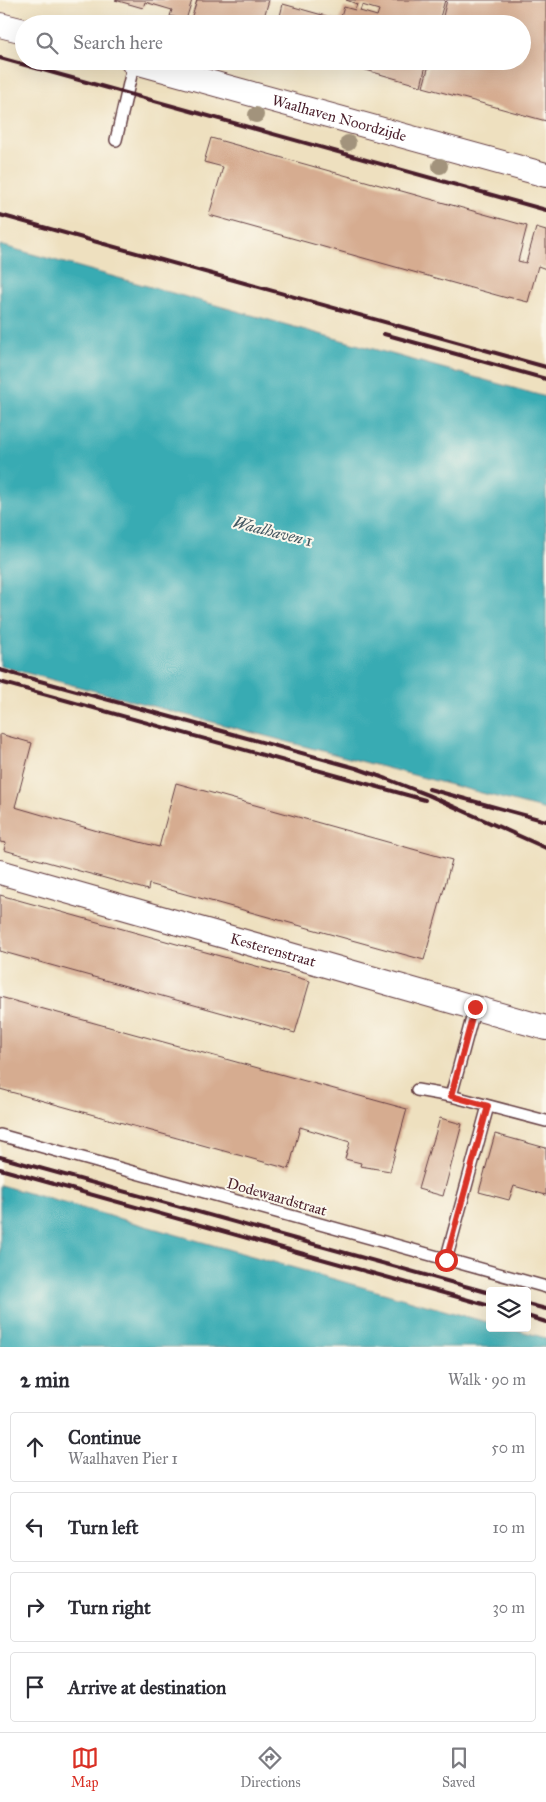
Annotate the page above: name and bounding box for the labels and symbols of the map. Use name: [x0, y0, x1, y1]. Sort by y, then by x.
street label: Waalhaven Noordzijde: [270, 91, 409, 145]
water label: Waalhaven 1: [231, 512, 315, 551]
street label: Kesterenstraat: [228, 929, 319, 971]
route end: [464, 996, 487, 1019]
street label: Dodewaardstraat: [225, 1174, 330, 1220]
route start: [435, 1249, 458, 1272]

